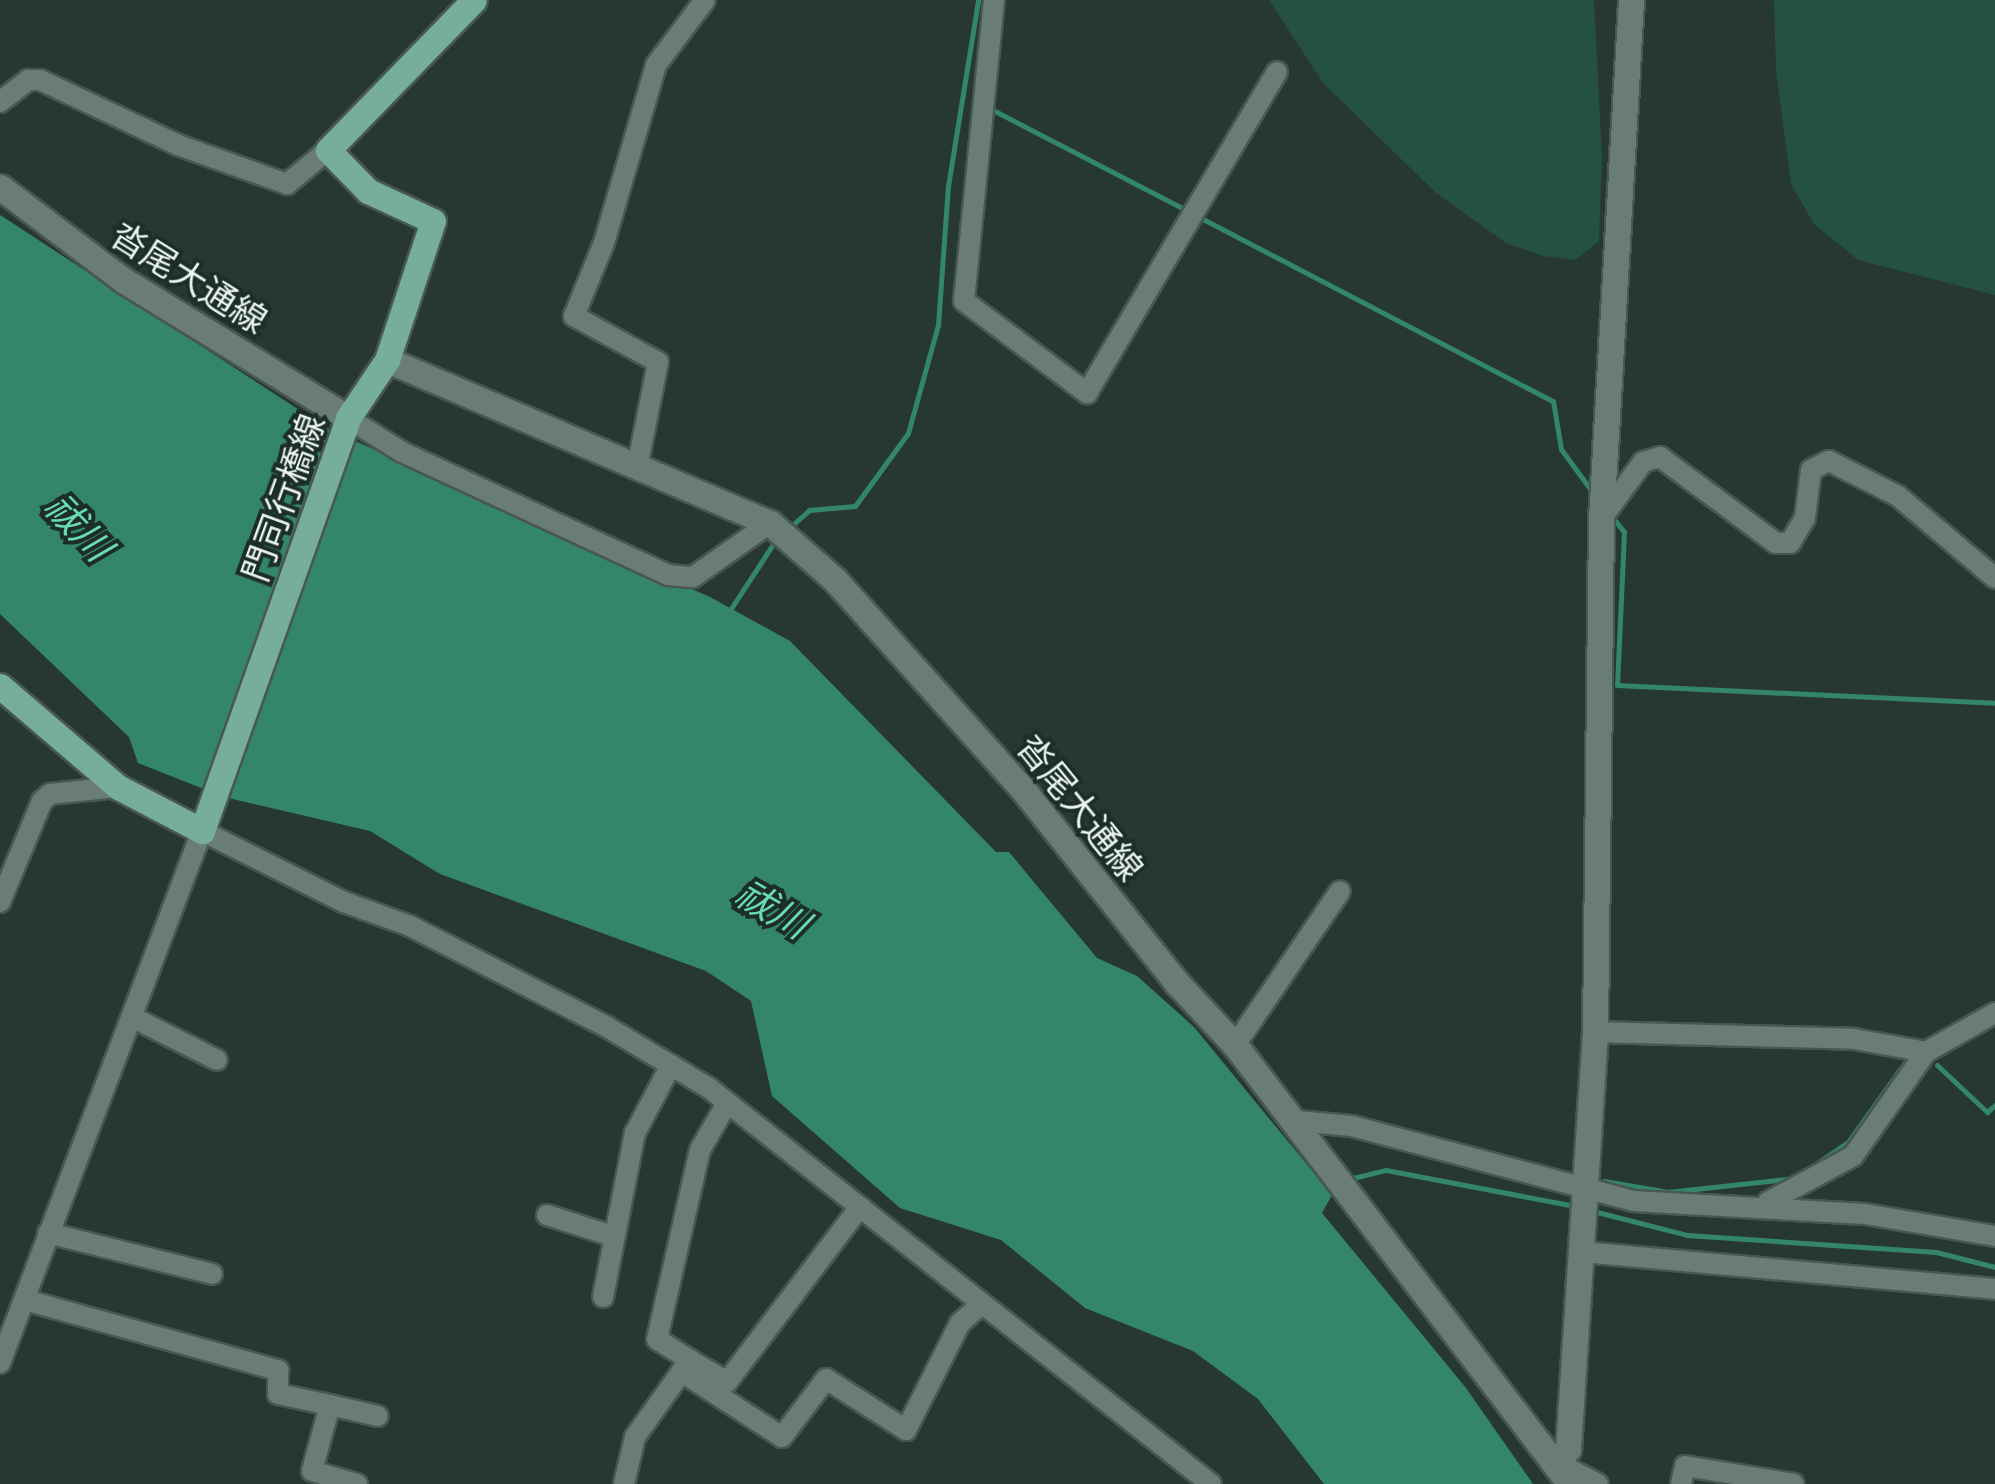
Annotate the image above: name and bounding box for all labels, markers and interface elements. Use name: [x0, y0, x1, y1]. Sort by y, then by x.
street label: 沓尾大通線: [104, 214, 274, 342]
street label: 門司行橋線: [234, 409, 334, 587]
water label: 祓川: [35, 484, 121, 570]
street label: 沓尾大通線: [1009, 727, 1151, 889]
water label: 祓川: [728, 870, 816, 948]

